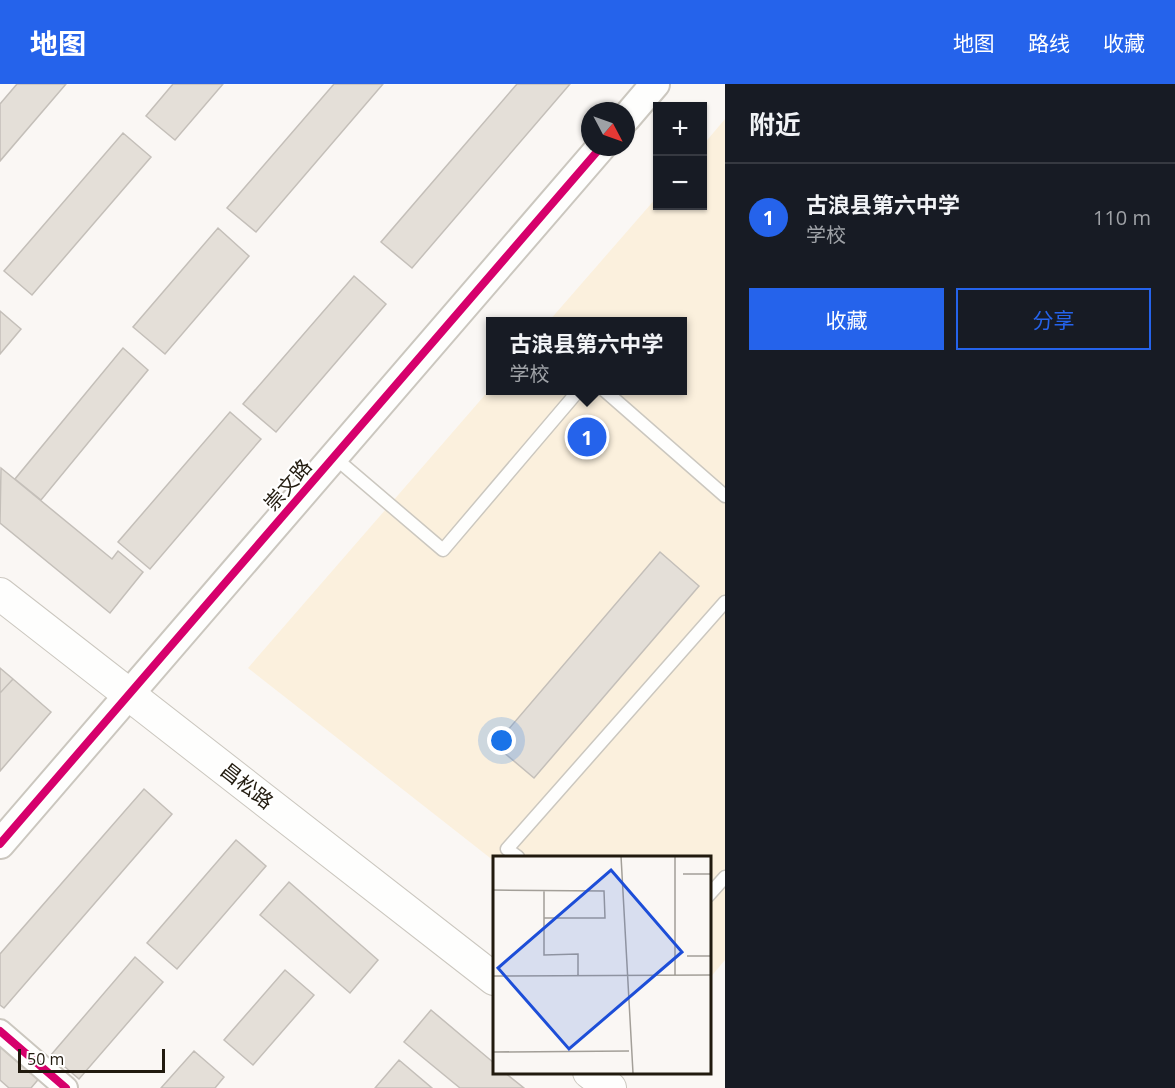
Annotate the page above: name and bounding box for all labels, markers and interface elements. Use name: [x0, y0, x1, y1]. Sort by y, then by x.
text: 地图: [30, 24, 86, 62]
text: 地图: [953, 29, 995, 57]
text: 路线: [1028, 29, 1070, 57]
text: 收藏: [1103, 29, 1145, 57]
north arrow: [581, 102, 635, 156]
map controls: [653, 102, 707, 210]
button: +: [653, 102, 707, 156]
text: 附近: [749, 106, 801, 142]
button: −: [653, 156, 707, 210]
text: 古浪县第六中学: [806, 189, 960, 219]
text: 1: [763, 204, 774, 231]
text: 110 m: [1093, 204, 1151, 231]
text: 学校: [806, 221, 846, 248]
button: 收藏: [749, 288, 944, 350]
button: 分享: [956, 288, 1151, 350]
popup: [486, 317, 687, 395]
text: 古浪县第六中学: [509, 328, 664, 358]
text: 学校: [509, 360, 549, 387]
pin: 1: [568, 414, 606, 460]
street label: 崇文路: [258, 453, 317, 516]
your location: [487, 726, 516, 755]
street label: 昌松路: [215, 756, 279, 815]
inset map: [493, 856, 710, 1073]
scale bar: [18, 1046, 165, 1074]
text: 50 m: [27, 1048, 64, 1070]

